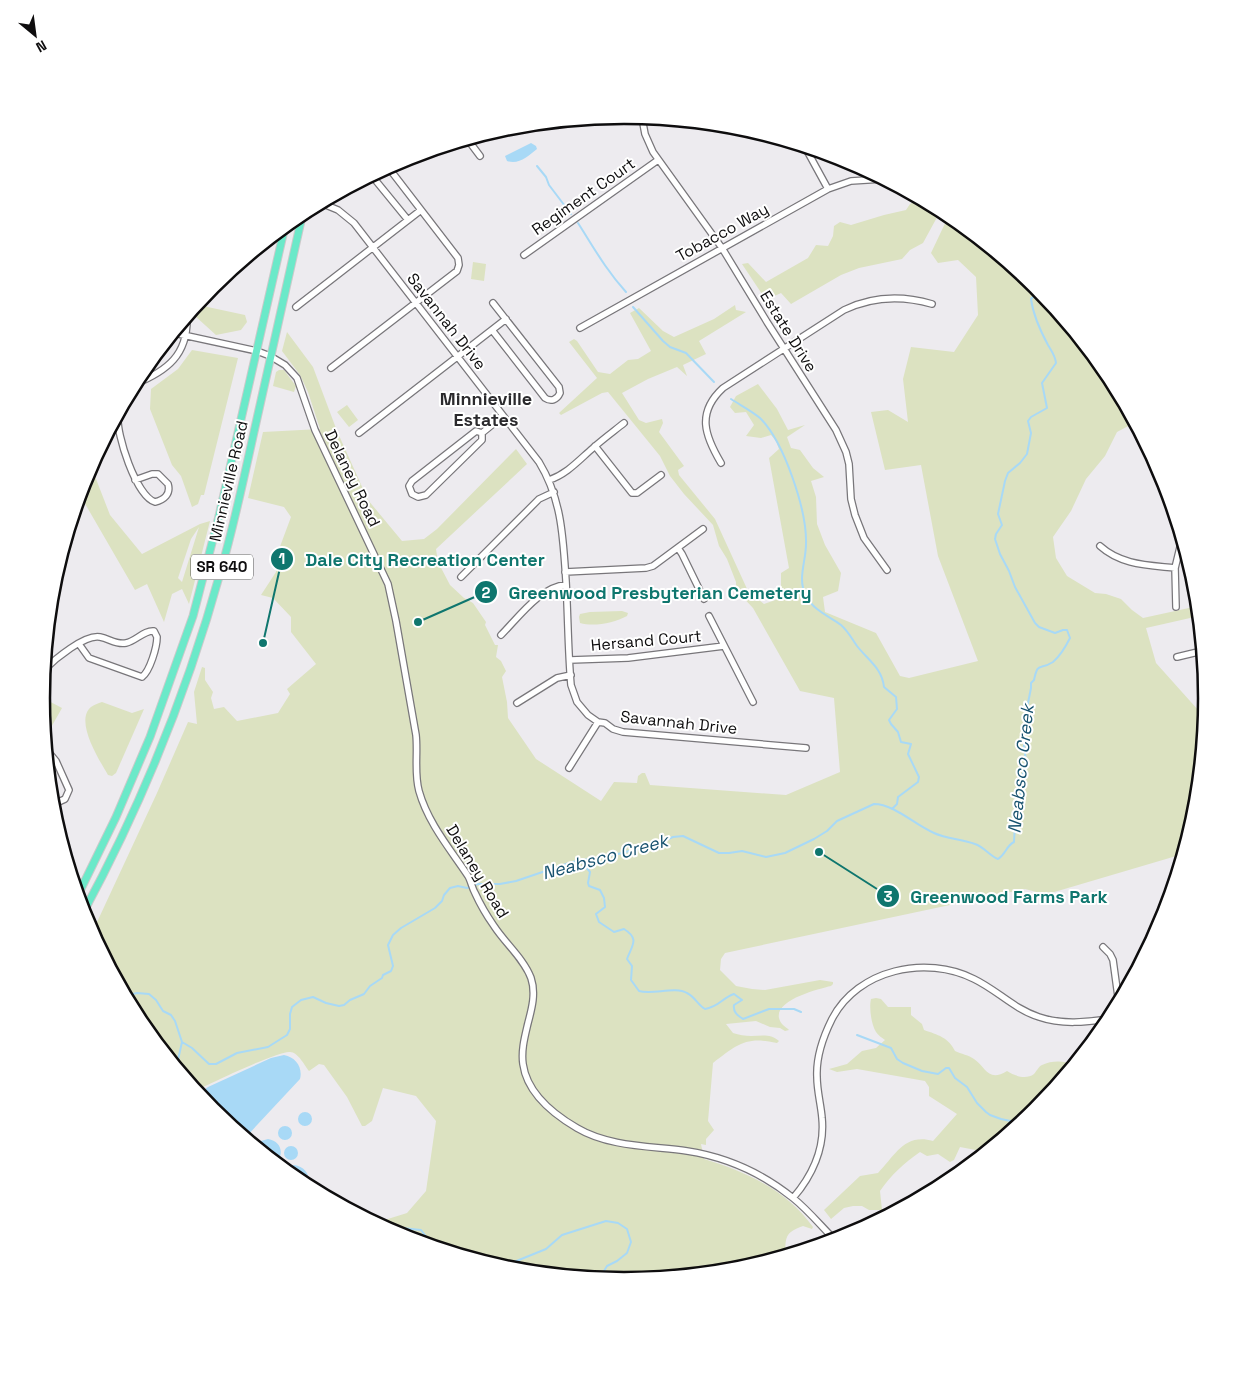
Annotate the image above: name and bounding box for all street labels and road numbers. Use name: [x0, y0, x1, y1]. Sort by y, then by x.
street label: Regiment Court: [528, 153, 639, 240]
street label: Tobacco Way: [672, 198, 772, 266]
street label: Savannah Drive: [402, 269, 491, 374]
street label: Estate Drive: [755, 287, 822, 376]
street label: Minnieville Road: [204, 418, 253, 544]
street label: Delaney Road: [320, 426, 385, 530]
road number: SR 640: [191, 554, 253, 580]
street label: Hersand Court: [590, 625, 702, 656]
street label: Savannah Drive: [620, 706, 738, 739]
street label: Delaney Road: [441, 821, 514, 922]

